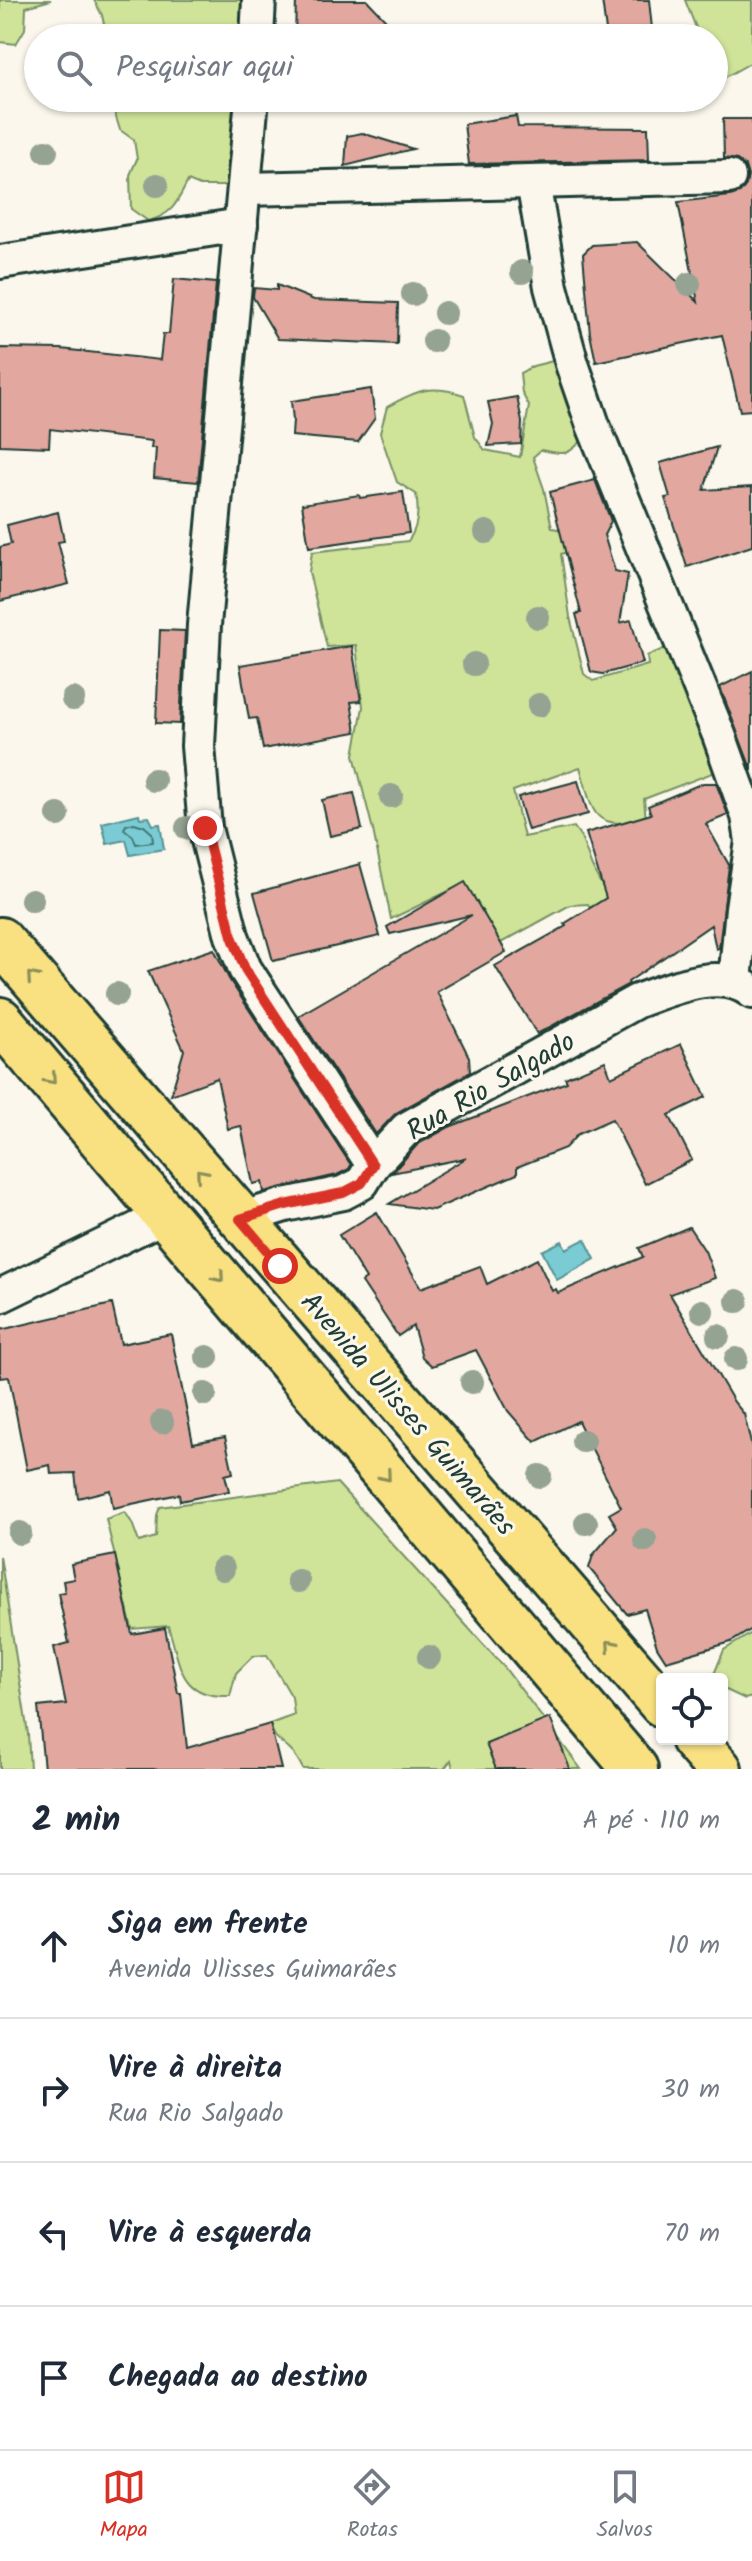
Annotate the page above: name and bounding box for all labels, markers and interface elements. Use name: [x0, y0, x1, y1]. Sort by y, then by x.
search box: [24, 24, 728, 112]
text: Pesquisar aqui: [116, 44, 293, 92]
icon: search: [52, 46, 96, 90]
route end: [187, 810, 223, 846]
one-way arrow: [27, 971, 42, 986]
street label: Rua Rio Salgado: [398, 1020, 584, 1154]
one-way arrow: [41, 1069, 56, 1084]
one-way arrow: [196, 1169, 211, 1183]
route start: [262, 1248, 298, 1284]
one-way arrow: [209, 1268, 224, 1283]
street label: Avenida Ulisses Guimarães: [288, 1283, 526, 1547]
one-way arrow: [376, 1467, 391, 1481]
one-way arrow: [606, 1639, 621, 1654]
map controls: [656, 1673, 728, 1745]
button: locate: [656, 1673, 728, 1745]
text: 2 min: [32, 1794, 120, 1848]
text: A pé · 110 m: [582, 1800, 720, 1842]
text: Siga em frente: [108, 1901, 308, 1949]
icon: ahead: [32, 1924, 76, 1968]
text: 10 m: [668, 1925, 720, 1967]
text: Avenida Ulisses Guimarães: [108, 1949, 397, 1991]
text: Vire à direita: [108, 2045, 282, 2093]
icon: right: [32, 2068, 76, 2112]
text: 30 m: [661, 2069, 720, 2111]
text: Rua Rio Salgado: [108, 2093, 284, 2135]
text: Vire à esquerda: [108, 2210, 312, 2258]
icon: left: [32, 2212, 76, 2256]
text: 70 m: [664, 2213, 720, 2255]
text: Chegada ao destino: [108, 2354, 368, 2402]
icon: arrive: [32, 2356, 76, 2400]
tab: Mapa: [99, 2465, 148, 2548]
tab: Rotas: [347, 2465, 398, 2548]
tab: Salvos: [597, 2465, 653, 2548]

